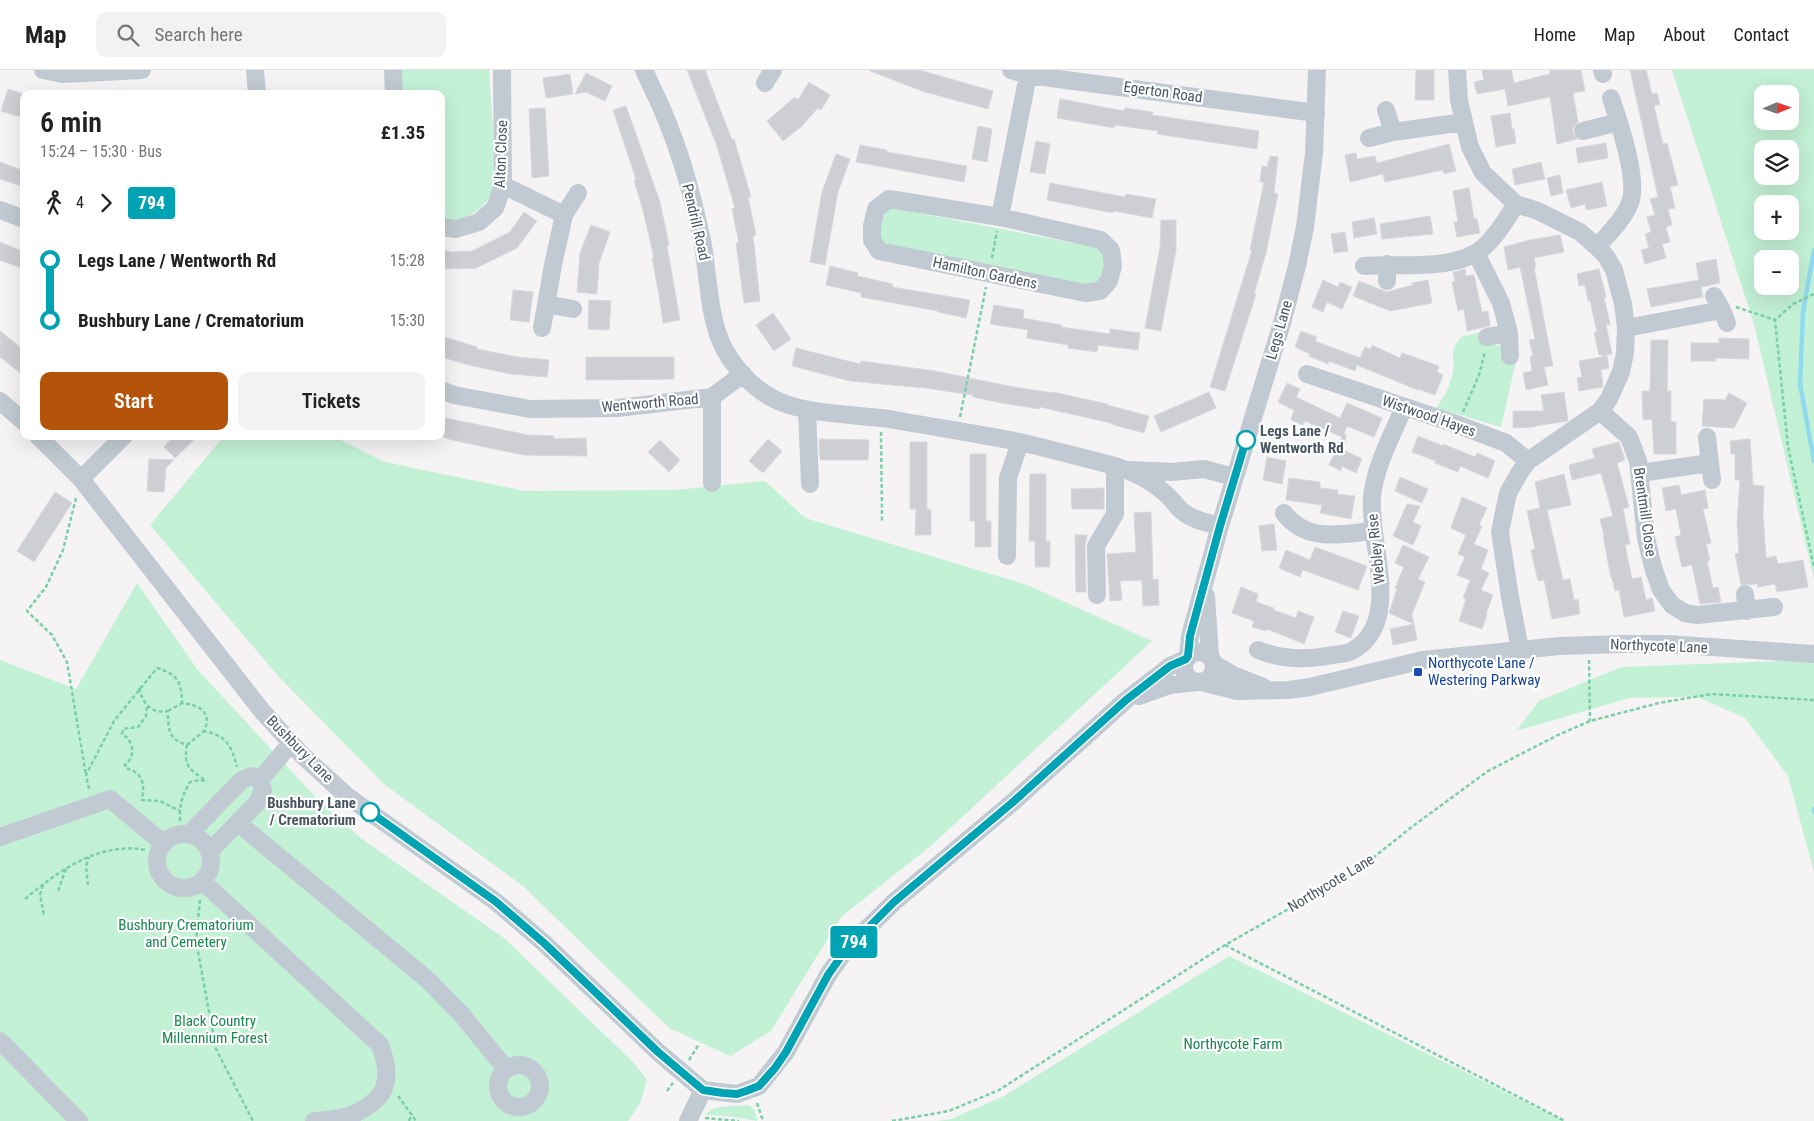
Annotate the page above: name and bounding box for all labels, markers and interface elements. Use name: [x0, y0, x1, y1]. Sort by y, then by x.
search box: [96, 12, 446, 57]
text: Map: [25, 21, 66, 49]
icon: search: [114, 21, 142, 49]
text: Search here: [154, 23, 243, 46]
text: Home: [1534, 24, 1576, 45]
text: Map: [1604, 24, 1635, 45]
text: About: [1663, 24, 1705, 45]
text: Contact: [1733, 24, 1789, 45]
street label: Egerton Road: [1122, 78, 1204, 106]
north arrow: [1754, 85, 1799, 130]
map controls: [1754, 85, 1799, 295]
text: 6 min: [40, 106, 102, 139]
street label: Alton Close: [491, 120, 511, 188]
text: £1.35: [381, 121, 425, 144]
button: layers: [1754, 140, 1799, 185]
text: 15:24 – 15:30 · Bus: [40, 142, 162, 161]
street label: Pendrill Road: [678, 182, 714, 262]
icon: walk: [40, 189, 68, 217]
icon: forward: [92, 189, 120, 217]
text: 794: [138, 192, 165, 213]
text: 4: [76, 193, 84, 212]
button: +: [1754, 195, 1799, 240]
text: Legs Lane / Wentworth Rd: [78, 249, 276, 272]
button: −: [1754, 250, 1799, 295]
text: 15:28: [390, 251, 425, 270]
street label: Hamilton Gardens: [931, 253, 1039, 293]
street label: Legs Lane: [1262, 298, 1296, 362]
text: Bushbury Lane / Crematorium: [78, 309, 304, 332]
text: 15:30: [390, 311, 425, 330]
button: Start: [40, 372, 228, 430]
button: Tickets: [238, 372, 425, 430]
street label: Wentworth Road: [601, 390, 699, 416]
street label: Wistwood Hayes: [1380, 391, 1479, 441]
place label: Legs Lane / Wentworth Rd: [1260, 422, 1344, 457]
marker: Legs Lane / Wentworth Rd: [1236, 430, 1256, 450]
street label: Brentmill Close: [1630, 466, 1660, 558]
street label: Webley Rise: [1363, 513, 1389, 585]
street label: Northycote Lane: [1610, 635, 1708, 657]
place label: Northycote Lane / Westering Parkway: [1428, 654, 1540, 689]
marker: Northycote Lane / Westering Parkway: [1412, 666, 1424, 678]
street label: Bushbury Lane: [263, 712, 337, 786]
place label: Bushbury Lane / Crematorium: [267, 794, 356, 829]
marker: Bushbury Lane / Crematorium: [360, 802, 380, 822]
street label: Northycote Lane: [1285, 850, 1377, 916]
park label: Bushbury Crematorium and Cemetery: [118, 916, 254, 951]
line badge: 794: [825, 926, 883, 958]
text: 794: [840, 931, 868, 952]
park label: Black Country Millennium Forest: [162, 1012, 268, 1047]
park label: Northycote Farm: [1184, 1035, 1282, 1053]

